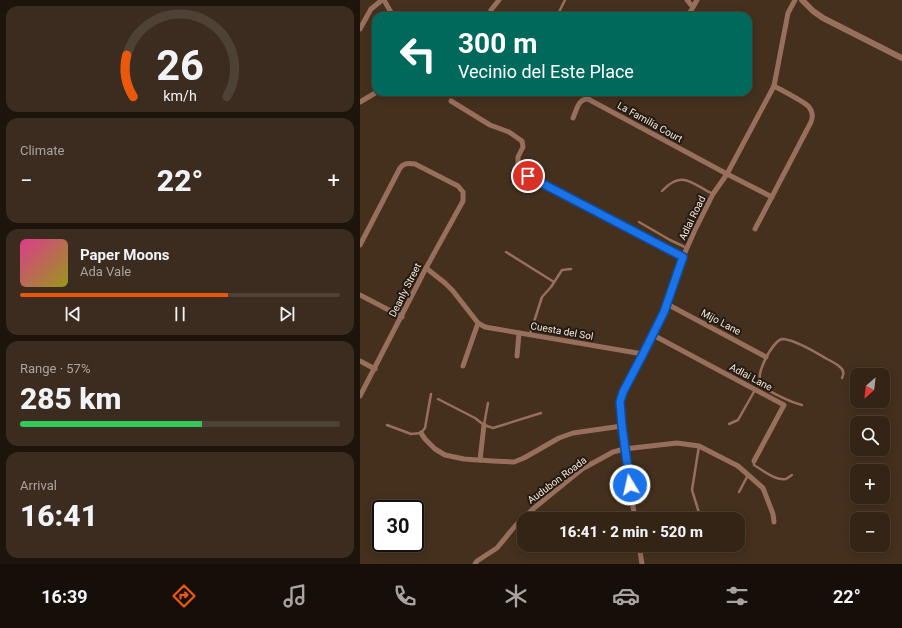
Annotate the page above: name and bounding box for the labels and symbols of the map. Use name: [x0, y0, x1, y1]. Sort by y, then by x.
street label: La Familia Court: [616, 100, 684, 144]
pin: [511, 159, 545, 193]
street label: Adlai Road: [677, 194, 707, 242]
street label: Deanly Street: [387, 261, 423, 319]
street label: Mijo Lane: [699, 307, 743, 337]
street label: Cuesta del Sol: [530, 320, 594, 342]
street label: Adlai Lane: [728, 361, 774, 393]
north arrow: [850, 368, 890, 408]
street label: Audubon Roada: [525, 454, 589, 506]
position arrow: [609, 464, 651, 506]
speed limit sign: 30: [372, 500, 424, 552]

